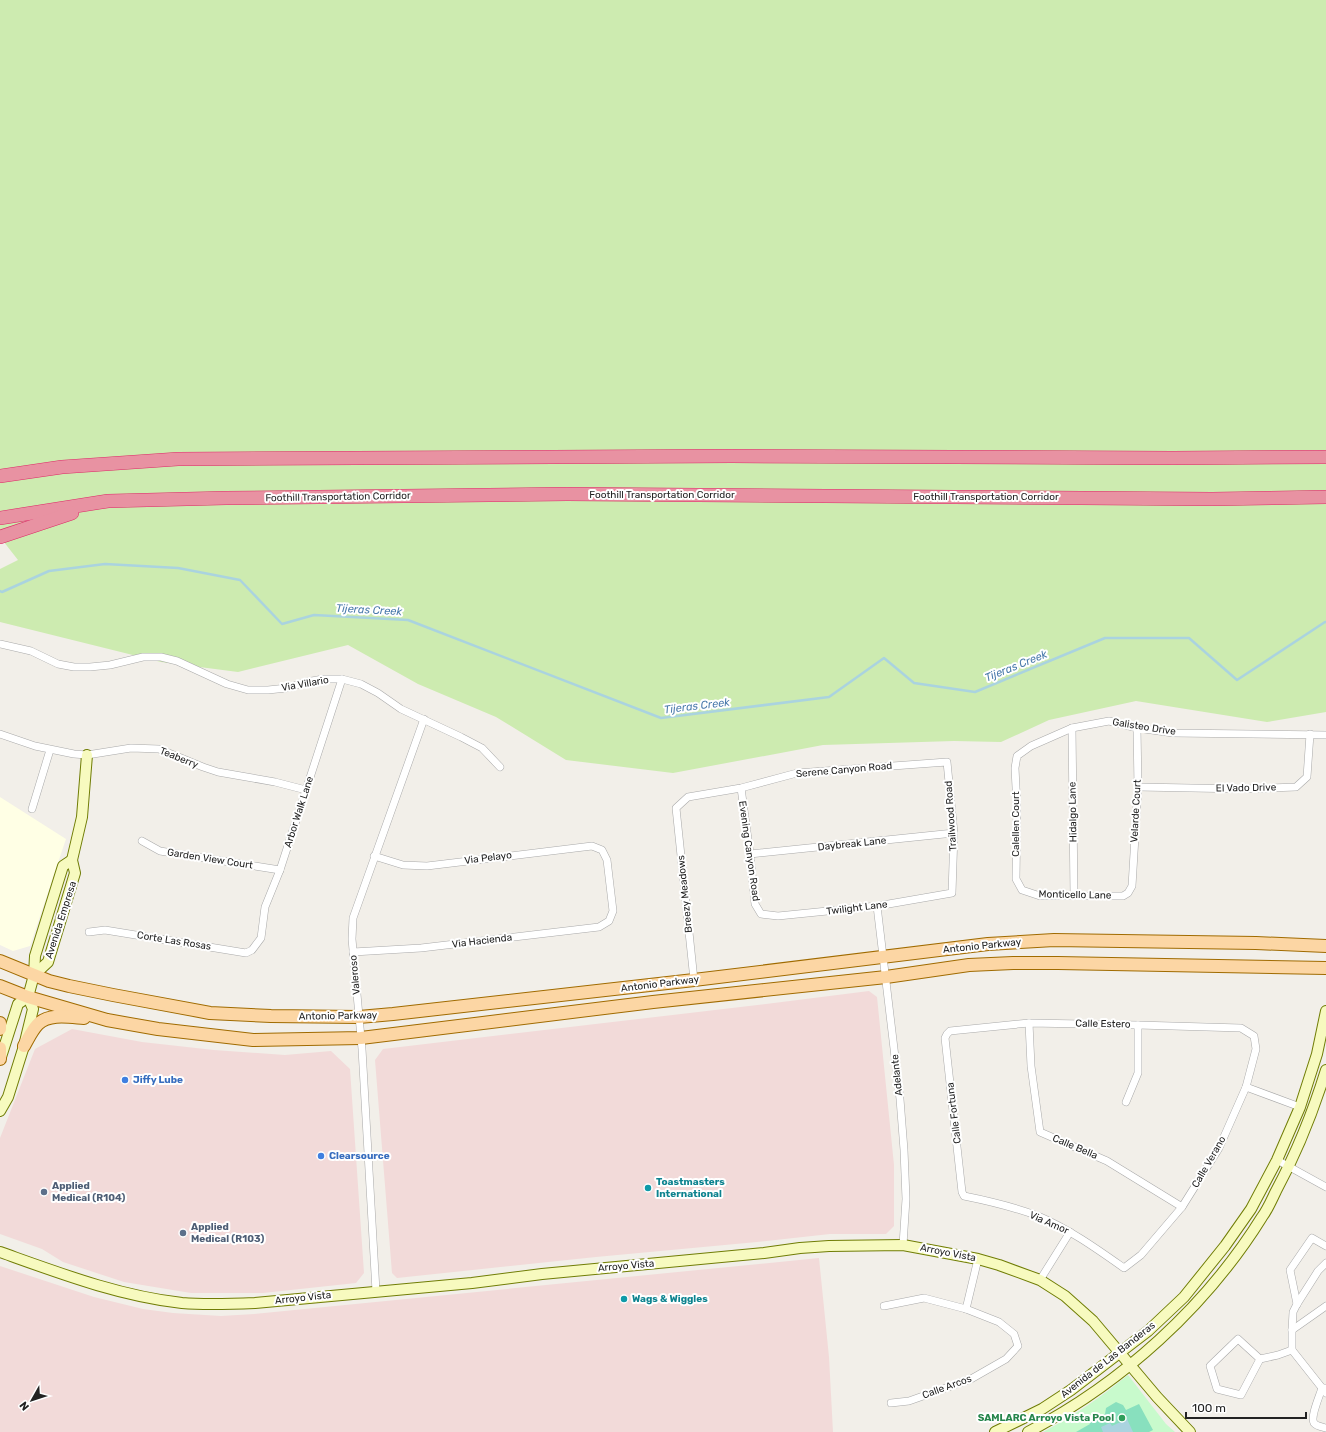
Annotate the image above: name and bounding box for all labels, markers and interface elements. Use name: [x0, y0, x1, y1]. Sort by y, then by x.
street label: Foothill Transportation Corridor: [589, 489, 735, 501]
street label: Foothill Transportation Corridor: [265, 490, 411, 504]
street label: Foothill Transportation Corridor: [913, 491, 1059, 503]
water label: Tijeras Creek: [336, 602, 403, 618]
water label: Tijeras Creek: [983, 647, 1049, 684]
street label: Via Villario: [280, 674, 330, 694]
water label: Tijeras Creek: [663, 695, 731, 716]
street label: Galisteo Drive: [1111, 716, 1177, 738]
street label: Teaberry: [158, 745, 201, 771]
street label: Serene Canyon Road: [795, 760, 893, 780]
street label: Arbor Walk Lane: [282, 775, 316, 849]
street label: Velarde Court: [1128, 779, 1144, 843]
street label: Trailwood Road: [943, 780, 959, 852]
street label: Hidalgo Lane: [1066, 781, 1080, 842]
street label: El Vado Drive: [1216, 781, 1277, 795]
street label: Calellen Court: [1010, 791, 1022, 857]
street label: Evening Canyon Road: [736, 800, 762, 902]
street label: Daybreak Lane: [817, 834, 887, 854]
street label: Garden View Court: [166, 846, 254, 872]
street label: Via Pelayo: [464, 849, 513, 867]
street label: Breezy Meadows: [675, 855, 695, 933]
street label: Avenida Empresa: [43, 880, 79, 960]
street label: Monticello Lane: [1038, 888, 1112, 902]
street label: Twilight Lane: [826, 898, 889, 918]
street label: Corte Las Rosas: [136, 929, 212, 953]
street label: Via Hacienda: [451, 931, 513, 951]
street label: Antonio Parkway: [942, 936, 1022, 956]
street label: Valeroso: [347, 954, 363, 995]
street label: Antonio Parkway: [620, 973, 700, 995]
street label: Antonio Parkway: [299, 1009, 378, 1023]
street label: Calle Estero: [1075, 1018, 1131, 1030]
street label: Adelante: [889, 1053, 905, 1096]
place label: Jiffy Lube: [133, 1074, 183, 1086]
marker: Jiffy Lube: [120, 1075, 130, 1085]
street label: Calle Fortuna: [944, 1082, 964, 1144]
street label: Calle Bella: [1051, 1132, 1099, 1162]
street label: Calle Verano: [1189, 1134, 1229, 1190]
place label: Clearsource: [329, 1150, 390, 1162]
marker: Clearsource: [316, 1151, 326, 1161]
place label: Toastmasters International: [656, 1176, 725, 1200]
place label: Applied Medical (R104): [52, 1180, 126, 1204]
marker: Toastmasters International: [643, 1183, 653, 1193]
marker: Applied Medical (R104): [39, 1187, 49, 1197]
street label: Via Amor: [1027, 1209, 1071, 1237]
place label: Applied Medical (R103): [191, 1221, 265, 1245]
marker: Applied Medical (R103): [178, 1228, 188, 1238]
street label: Arroyo Vista: [919, 1242, 977, 1264]
street label: Arroyo Vista: [597, 1258, 655, 1274]
street label: Arroyo Vista: [274, 1289, 332, 1307]
place label: Wags & Wiggles: [632, 1293, 708, 1305]
marker: Wags & Wiggles: [619, 1294, 629, 1304]
street label: Avenida de Las Banderas: [1058, 1319, 1158, 1401]
street label: Calle Arcos: [921, 1373, 973, 1401]
north arrow: [12, 1380, 52, 1420]
scale bar: [1186, 1394, 1306, 1420]
text: N: [17, 1399, 32, 1413]
text: 100 m: [1192, 1401, 1226, 1415]
place label: SAMLARC Arroyo Vista Pool: [978, 1412, 1114, 1424]
marker: SAMLARC Arroyo Vista Pool: [1117, 1413, 1127, 1423]

